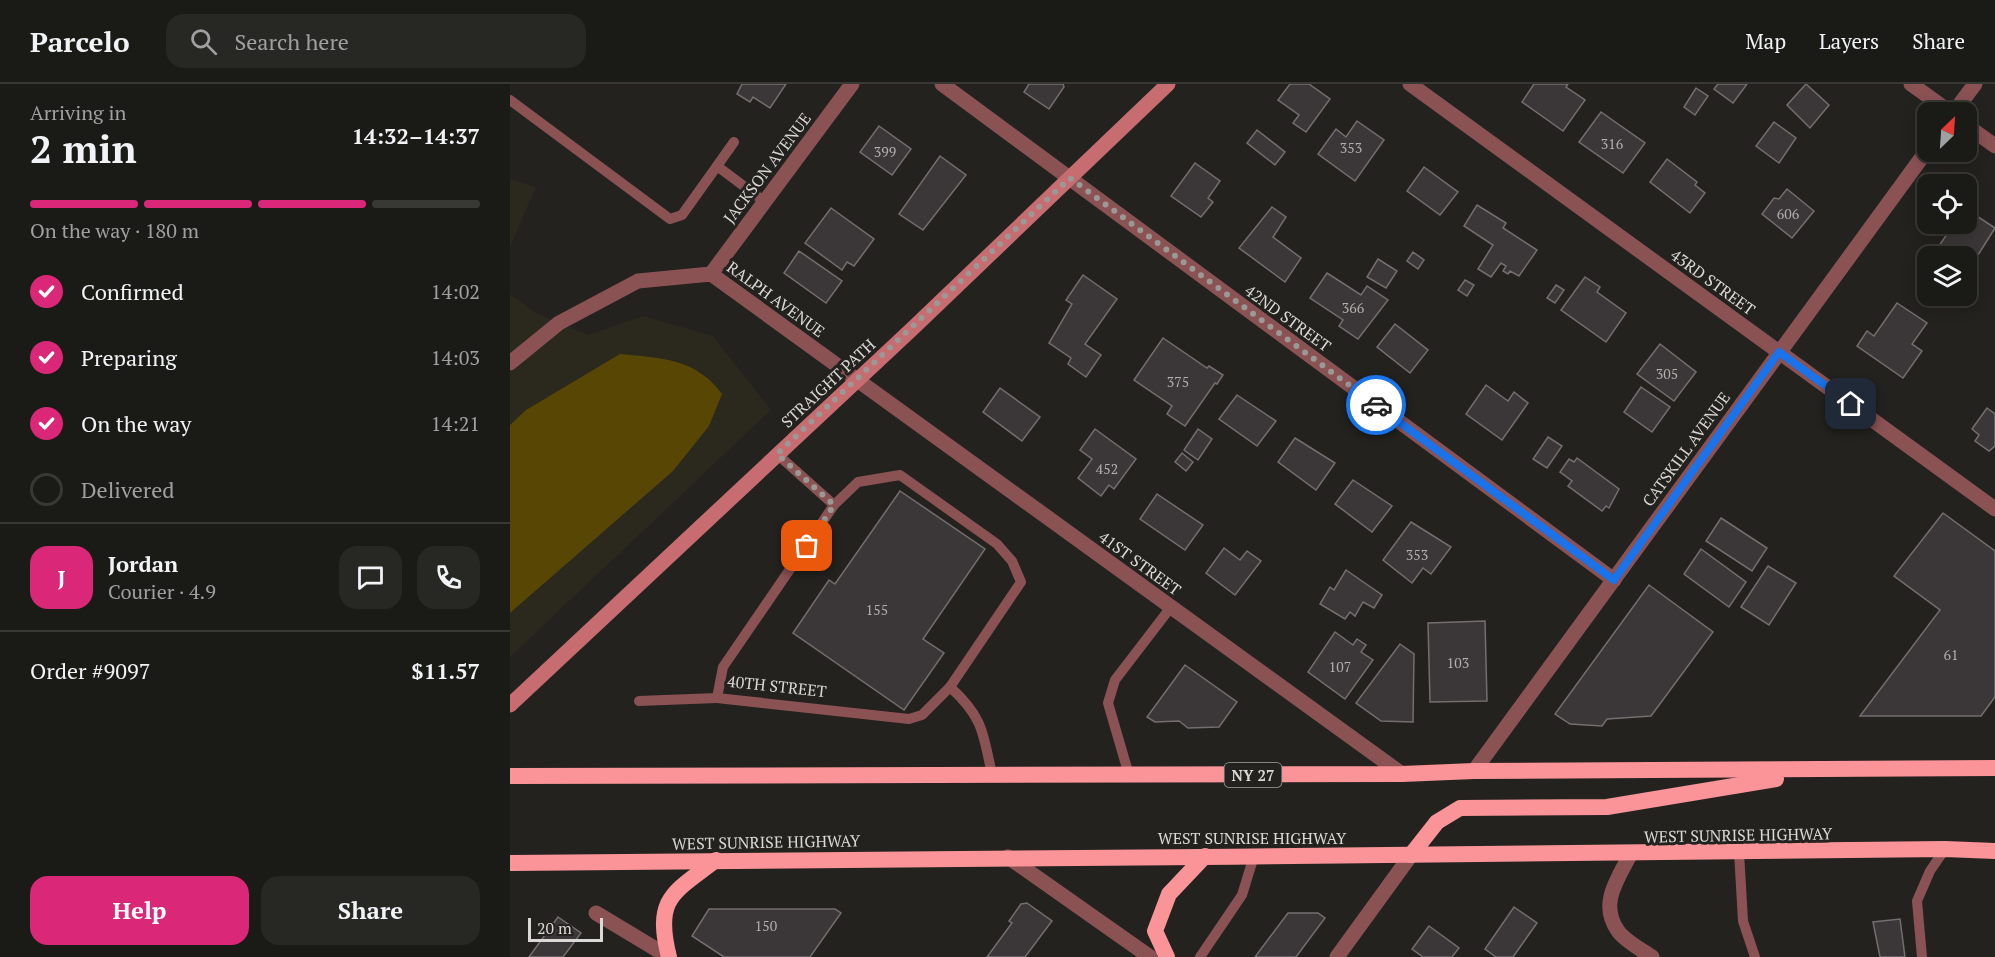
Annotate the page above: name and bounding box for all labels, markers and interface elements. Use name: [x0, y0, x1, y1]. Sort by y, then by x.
search box: [166, 14, 586, 68]
text: Parcelo: [30, 23, 130, 60]
icon: search: [187, 25, 220, 58]
text: Search here: [235, 27, 349, 56]
text: Map: [1745, 27, 1786, 55]
text: Layers: [1819, 27, 1879, 55]
text: Share: [1912, 27, 1965, 55]
text: Arriving in: [30, 99, 126, 126]
north arrow: [1917, 102, 1977, 162]
map controls: [1917, 102, 1977, 306]
street label: JACKSON AVENUE: [718, 108, 816, 228]
text: 14:32–14:37: [352, 121, 480, 150]
text: 2 min: [30, 122, 137, 174]
house number: 316: [1601, 134, 1624, 153]
house number: 353: [1340, 138, 1362, 157]
house number: 399: [874, 142, 896, 161]
button: locate: [1917, 174, 1977, 234]
house number: 606: [1777, 204, 1800, 223]
text: On the way · 180 m: [30, 217, 199, 244]
street label: 43RD STREET: [1666, 244, 1760, 320]
button: layers: [1917, 246, 1977, 306]
street label: RALPH AVENUE: [723, 256, 829, 342]
icon: check: [30, 275, 63, 308]
text: Confirmed: [81, 277, 184, 306]
text: 14:02: [431, 278, 480, 305]
street label: 42ND STREET: [1241, 279, 1335, 357]
house number: 366: [1342, 298, 1365, 317]
street label: STRAIGHT PATH: [776, 333, 880, 432]
icon: check: [30, 341, 63, 374]
text: Preparing: [81, 343, 177, 372]
text: 14:03: [431, 344, 480, 371]
house number: 305: [1656, 364, 1678, 383]
house number: 375: [1167, 372, 1189, 391]
courier: [1346, 375, 1406, 435]
pin: [1825, 378, 1876, 429]
street label: CATSKILL AVENUE: [1637, 387, 1735, 511]
icon: home: [1834, 387, 1867, 420]
icon: car: [1360, 389, 1393, 422]
icon: check: [30, 407, 63, 440]
text: On the way: [81, 409, 191, 438]
text: 14:21: [431, 410, 480, 437]
house number: 452: [1096, 459, 1118, 478]
text: Delivered: [81, 475, 174, 504]
pin: [781, 520, 832, 571]
street label: 41ST STREET: [1094, 526, 1186, 600]
icon: bag: [790, 529, 823, 562]
house number: 353: [1406, 545, 1428, 564]
button: chat: [339, 546, 402, 609]
button: phone: [417, 546, 480, 609]
text: Jordan: [108, 549, 178, 578]
text: J: [57, 563, 66, 592]
text: Courier · 4.9: [108, 578, 216, 605]
house number: 155: [866, 600, 888, 619]
house number: 61: [1944, 645, 1958, 664]
house number: 103: [1447, 653, 1469, 672]
text: Order #9097: [30, 656, 150, 685]
text: $11.57: [411, 656, 480, 685]
house number: 107: [1329, 657, 1351, 676]
street label: 40TH STREET: [726, 670, 828, 702]
road number: NY 27: [1224, 763, 1281, 787]
street label: WEST SUNRISE HIGHWAY: [1644, 822, 1833, 848]
street label: WEST SUNRISE HIGHWAY: [1158, 827, 1347, 849]
street label: WEST SUNRISE HIGHWAY: [672, 829, 861, 855]
button: Help: [30, 876, 249, 945]
button: Share: [261, 876, 480, 945]
scale bar: [528, 915, 603, 942]
house number: 150: [755, 916, 777, 935]
text: 20 m: [537, 917, 572, 939]

